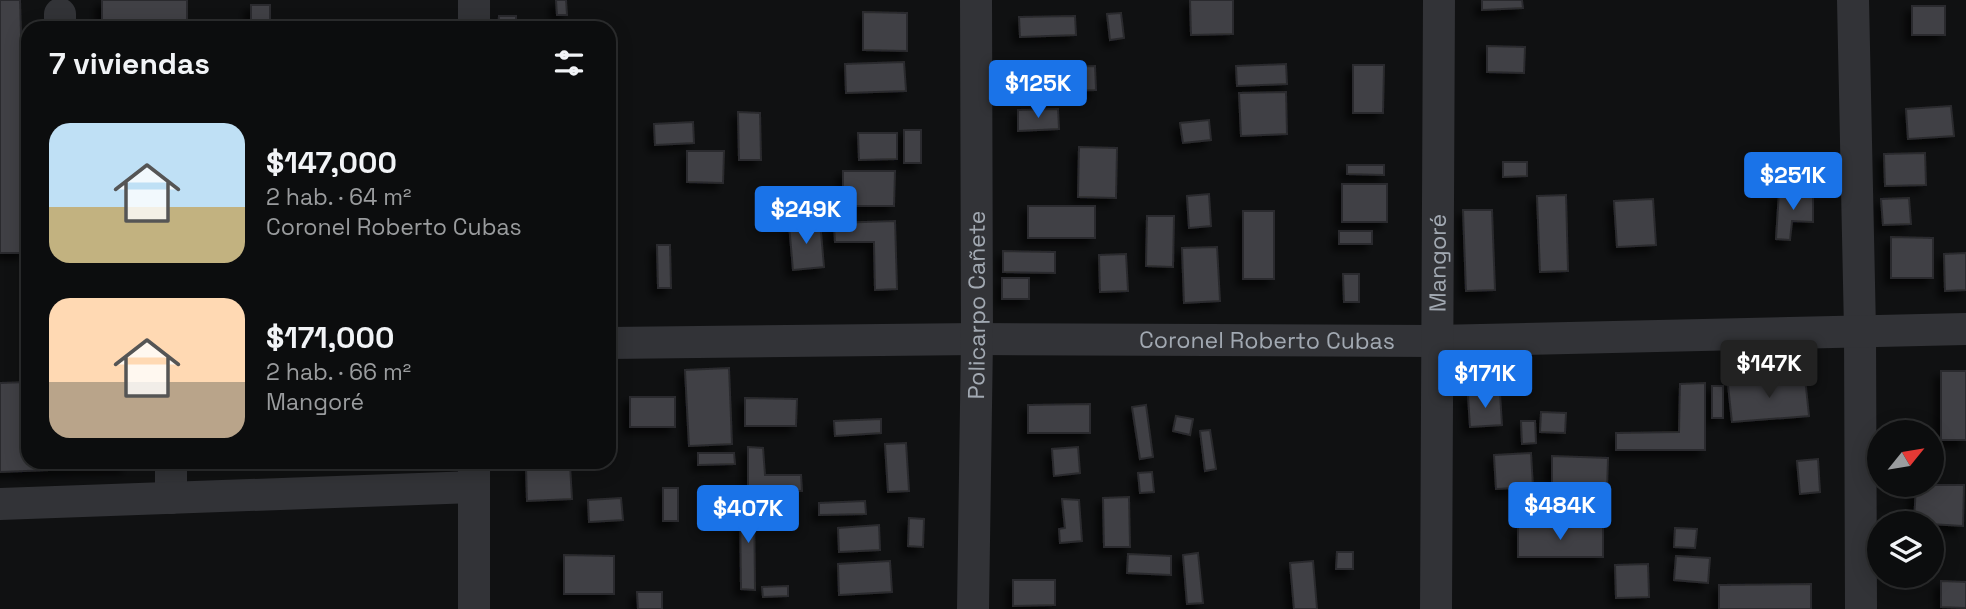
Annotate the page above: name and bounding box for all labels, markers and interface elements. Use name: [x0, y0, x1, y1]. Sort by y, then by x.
text: 7 viviendas: [49, 44, 210, 83]
icon: filters: [550, 44, 588, 82]
pin: $125K: [989, 60, 1087, 120]
text: $125K: [1005, 68, 1071, 98]
text: $147,000: [266, 143, 397, 182]
icon: home: [105, 151, 189, 235]
pin: $251K: [1744, 152, 1842, 212]
text: $251K: [1760, 160, 1826, 190]
text: 2 hab. · 64 m²: [266, 182, 412, 212]
pin: $249K: [757, 187, 855, 246]
text: $249K: [771, 194, 841, 224]
street label: Policarpo Cañete: [961, 211, 992, 400]
text: Coronel Roberto Cubas: [266, 212, 522, 242]
street label: Mangoré: [1422, 214, 1453, 312]
text: $171,000: [266, 318, 394, 357]
street label: Coronel Roberto Cubas: [1139, 325, 1395, 356]
icon: home: [105, 326, 189, 410]
pin: $147K: [1720, 340, 1818, 400]
text: $147K: [1736, 348, 1802, 378]
pin: $171K: [1436, 350, 1534, 410]
text: 2 hab. · 66 m²: [266, 357, 411, 387]
text: $171K: [1454, 358, 1516, 388]
text: Mangoré: [266, 387, 364, 417]
north arrow: [1867, 420, 1944, 497]
map controls: [1867, 420, 1944, 588]
pin: $484K: [1511, 482, 1609, 542]
pin: $407K: [699, 486, 797, 545]
text: $484K: [1524, 490, 1596, 520]
text: $407K: [713, 493, 783, 523]
button: layers: [1867, 511, 1944, 588]

